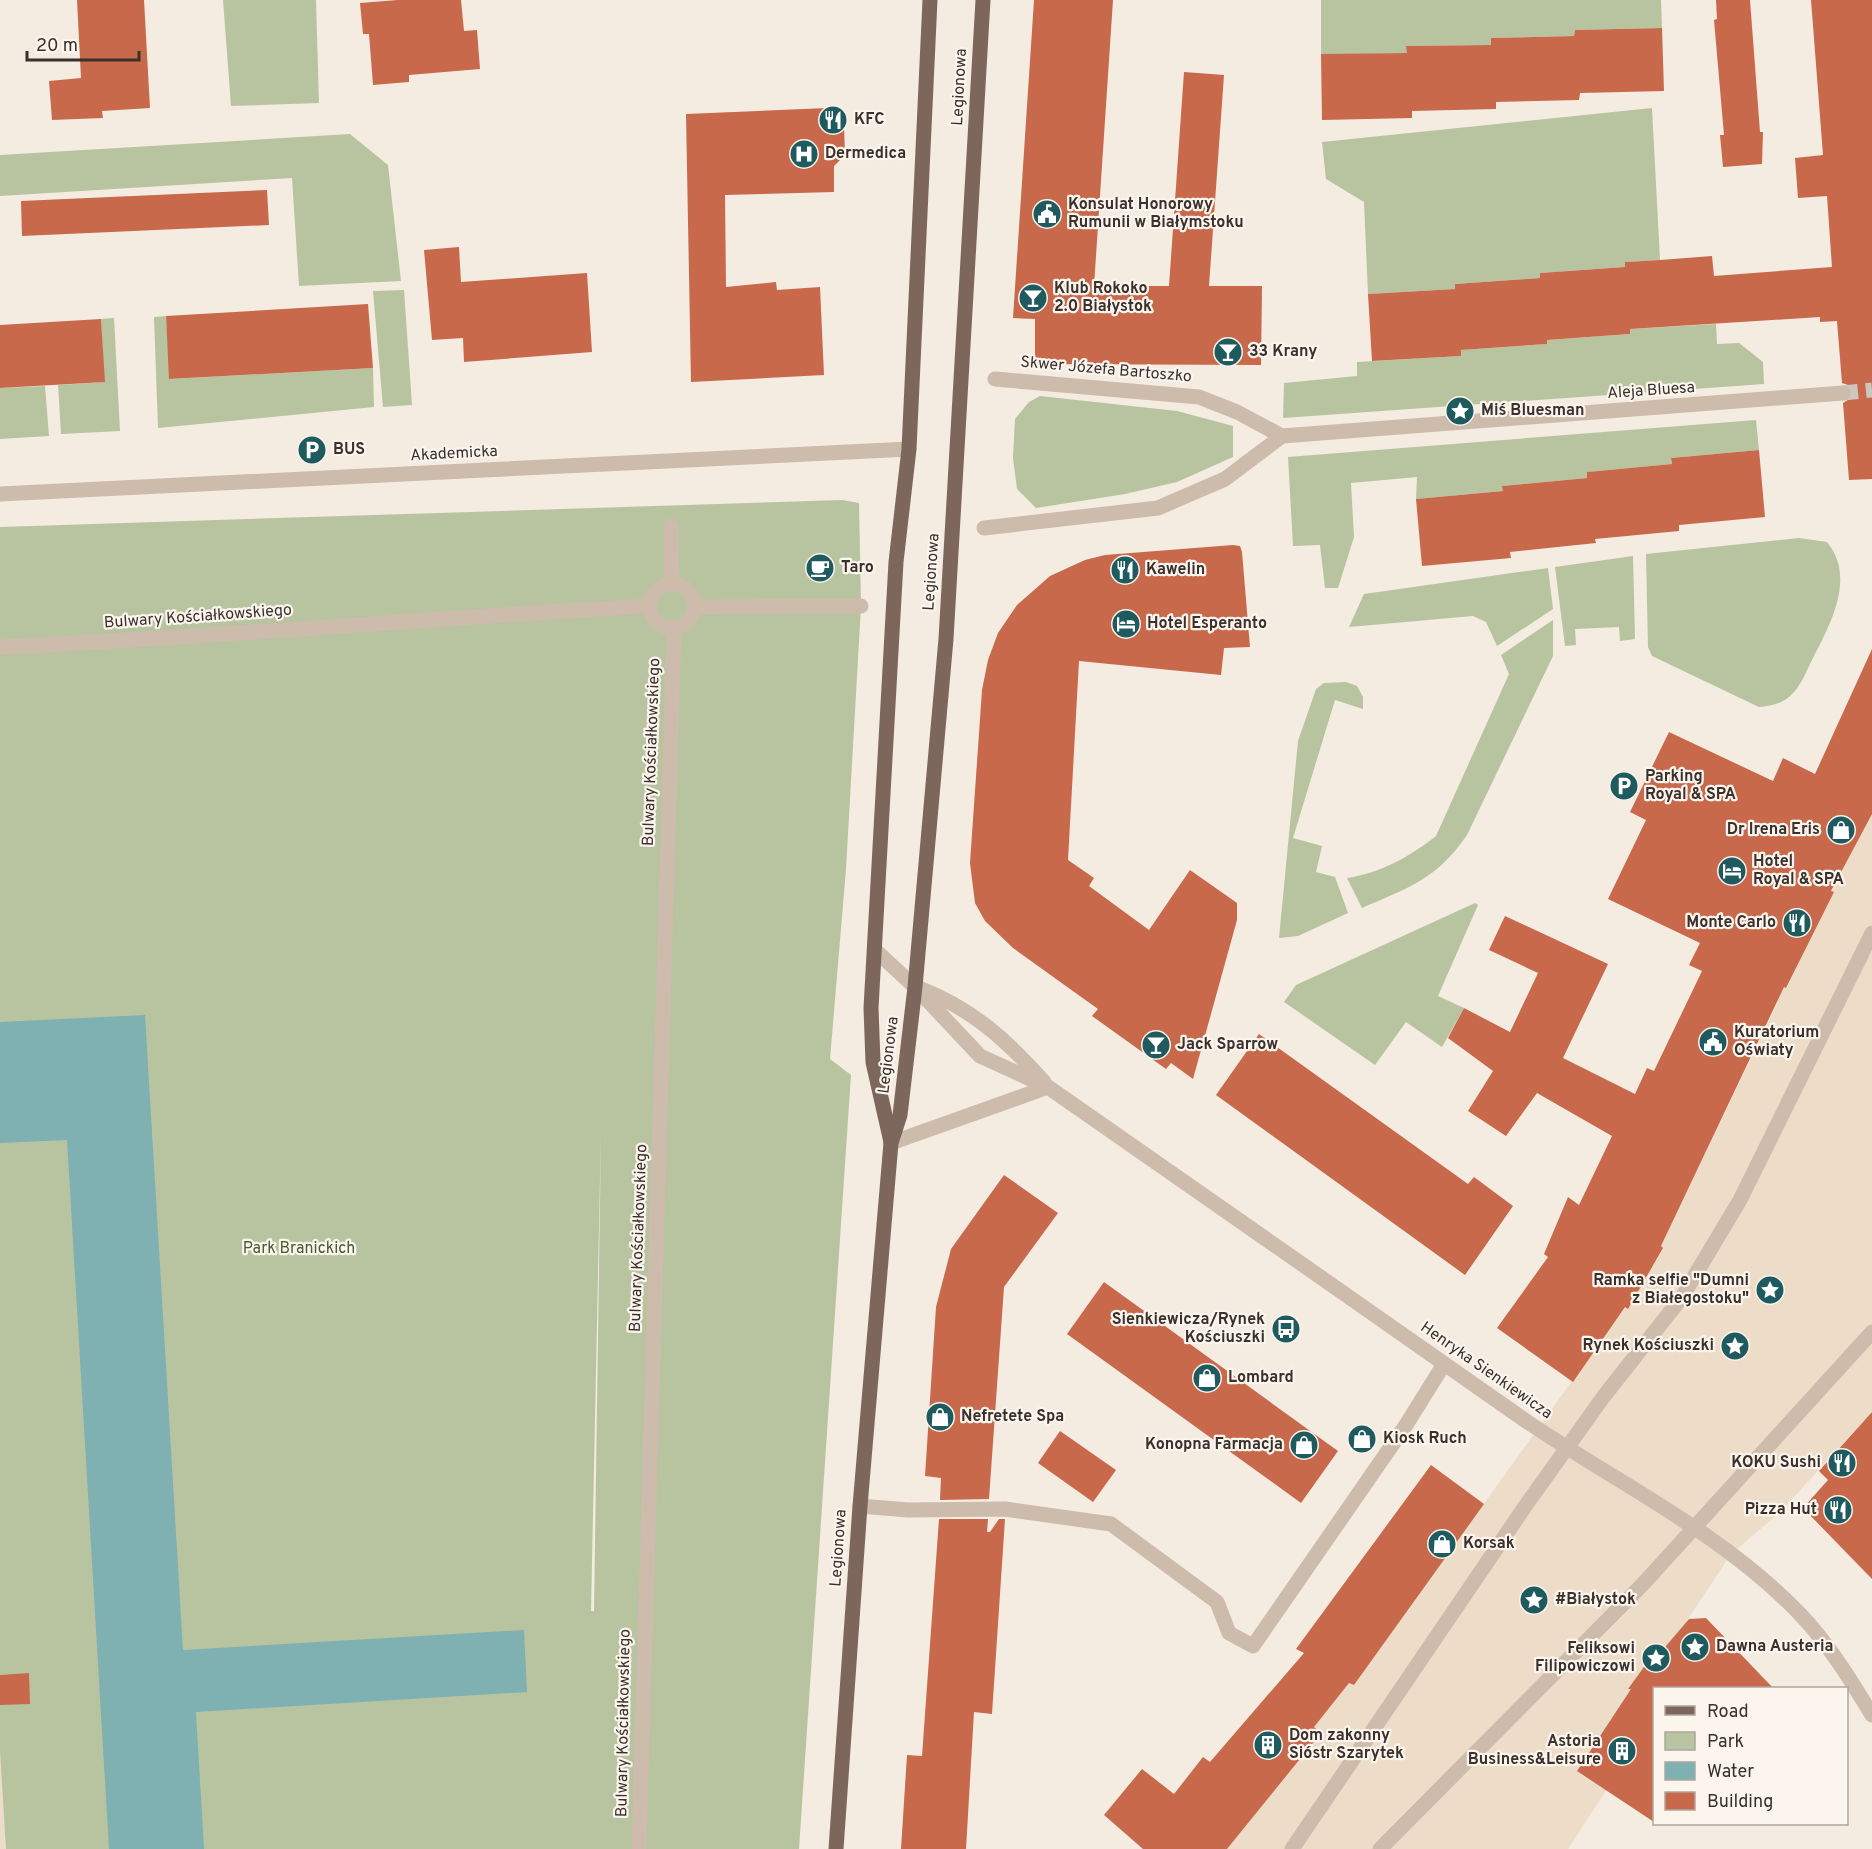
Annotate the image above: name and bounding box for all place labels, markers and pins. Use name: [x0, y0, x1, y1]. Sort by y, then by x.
restaurant icon: KFC: [817, 104, 849, 136]
place label: KFC: [854, 110, 884, 130]
hospital icon: Dermedica: [788, 138, 820, 170]
place label: Dermedica: [825, 144, 906, 164]
place label: Konsulat Honorowy Rumunii w Białymstoku: [1068, 195, 1244, 233]
public building icon: Konsulat Honorowy Rumunii w Białymstoku: [1031, 198, 1063, 230]
place label: Klub Rokoko 2.0 Białystok: [1054, 279, 1152, 317]
bar icon: Klub Rokoko 2.0 Białystok: [1017, 282, 1049, 314]
bar icon: 33 Krany: [1212, 336, 1244, 368]
place label: 33 Krany: [1249, 342, 1317, 362]
place icon: Miś Bluesman: [1444, 395, 1476, 427]
place label: Miś Bluesman: [1481, 401, 1585, 421]
parking icon: BUS: [296, 434, 328, 466]
place label: BUS: [333, 440, 365, 460]
cafe icon: Taro: [804, 552, 836, 584]
restaurant icon: Kawelin: [1109, 554, 1141, 586]
place label: Taro: [841, 558, 874, 578]
place label: Kawelin: [1146, 560, 1205, 580]
hotel icon: Hotel Esperanto: [1110, 608, 1142, 640]
place label: Hotel Esperanto: [1147, 614, 1267, 634]
place label: Parking Royal & SPA: [1645, 767, 1736, 805]
parking icon: Parking Royal & SPA: [1608, 770, 1640, 802]
shop icon: Dr Irena Eris: [1825, 814, 1857, 846]
place label: Dr Irena Eris: [1727, 820, 1820, 840]
place label: Hotel Royal & SPA: [1753, 852, 1844, 890]
hotel icon: Hotel Royal & SPA: [1716, 855, 1748, 887]
restaurant icon: Monte Carlo: [1781, 907, 1813, 939]
place label: Monte Carlo: [1686, 913, 1776, 933]
place label: Kuratorium Oświaty: [1734, 1023, 1819, 1061]
public building icon: Kuratorium Oświaty: [1697, 1026, 1729, 1058]
bar icon: Jack Sparrow: [1140, 1029, 1172, 1061]
place label: Jack Sparrow: [1177, 1035, 1278, 1055]
place label: Ramka selfie "Dumni z Białegostoku": [1593, 1271, 1749, 1309]
place icon: Ramka selfie "Dumni z Białegostoku": [1754, 1274, 1786, 1306]
place label: Sienkiewicza/Rynek Kościuszki: [1112, 1310, 1265, 1348]
bus stop icon: Sienkiewicza/Rynek Kościuszki: [1270, 1313, 1302, 1345]
place icon: Rynek Kościuszki: [1719, 1330, 1751, 1362]
place label: Rynek Kościuszki: [1583, 1336, 1714, 1356]
shop icon: Lombard: [1191, 1362, 1223, 1394]
place label: Lombard: [1228, 1368, 1294, 1388]
shop icon: Nefretete Spa: [924, 1401, 956, 1433]
place label: Nefretete Spa: [961, 1407, 1064, 1427]
shop icon: Kiosk Ruch: [1346, 1423, 1378, 1455]
shop icon: Konopna Farmacja: [1288, 1429, 1320, 1461]
place label: Kiosk Ruch: [1383, 1429, 1467, 1449]
place label: Konopna Farmacja: [1145, 1435, 1283, 1455]
restaurant icon: KOKU Sushi: [1826, 1447, 1858, 1479]
place label: KOKU Sushi: [1731, 1453, 1821, 1473]
restaurant icon: Pizza Hut: [1822, 1494, 1854, 1526]
place label: Pizza Hut: [1745, 1500, 1817, 1520]
shop icon: Korsak: [1426, 1528, 1458, 1560]
place label: Korsak: [1463, 1534, 1515, 1554]
place icon: #Białystok: [1518, 1584, 1550, 1616]
place label: #Białystok: [1555, 1590, 1636, 1610]
place icon: Dawna Austeria: [1679, 1631, 1711, 1663]
place label: Dawna Austeria: [1716, 1637, 1833, 1657]
place label: Feliksowi Filipowiczowi: [1535, 1639, 1635, 1677]
place icon: Feliksowi Filipowiczowi: [1640, 1642, 1672, 1674]
place label: Dom zakonny Sióstr Szarytek: [1289, 1726, 1404, 1764]
building icon: Dom zakonny Sióstr Szarytek: [1252, 1729, 1284, 1761]
place label: Astoria Business&Leisure: [1468, 1732, 1601, 1770]
building icon: Astoria Business&Leisure: [1606, 1735, 1638, 1767]

